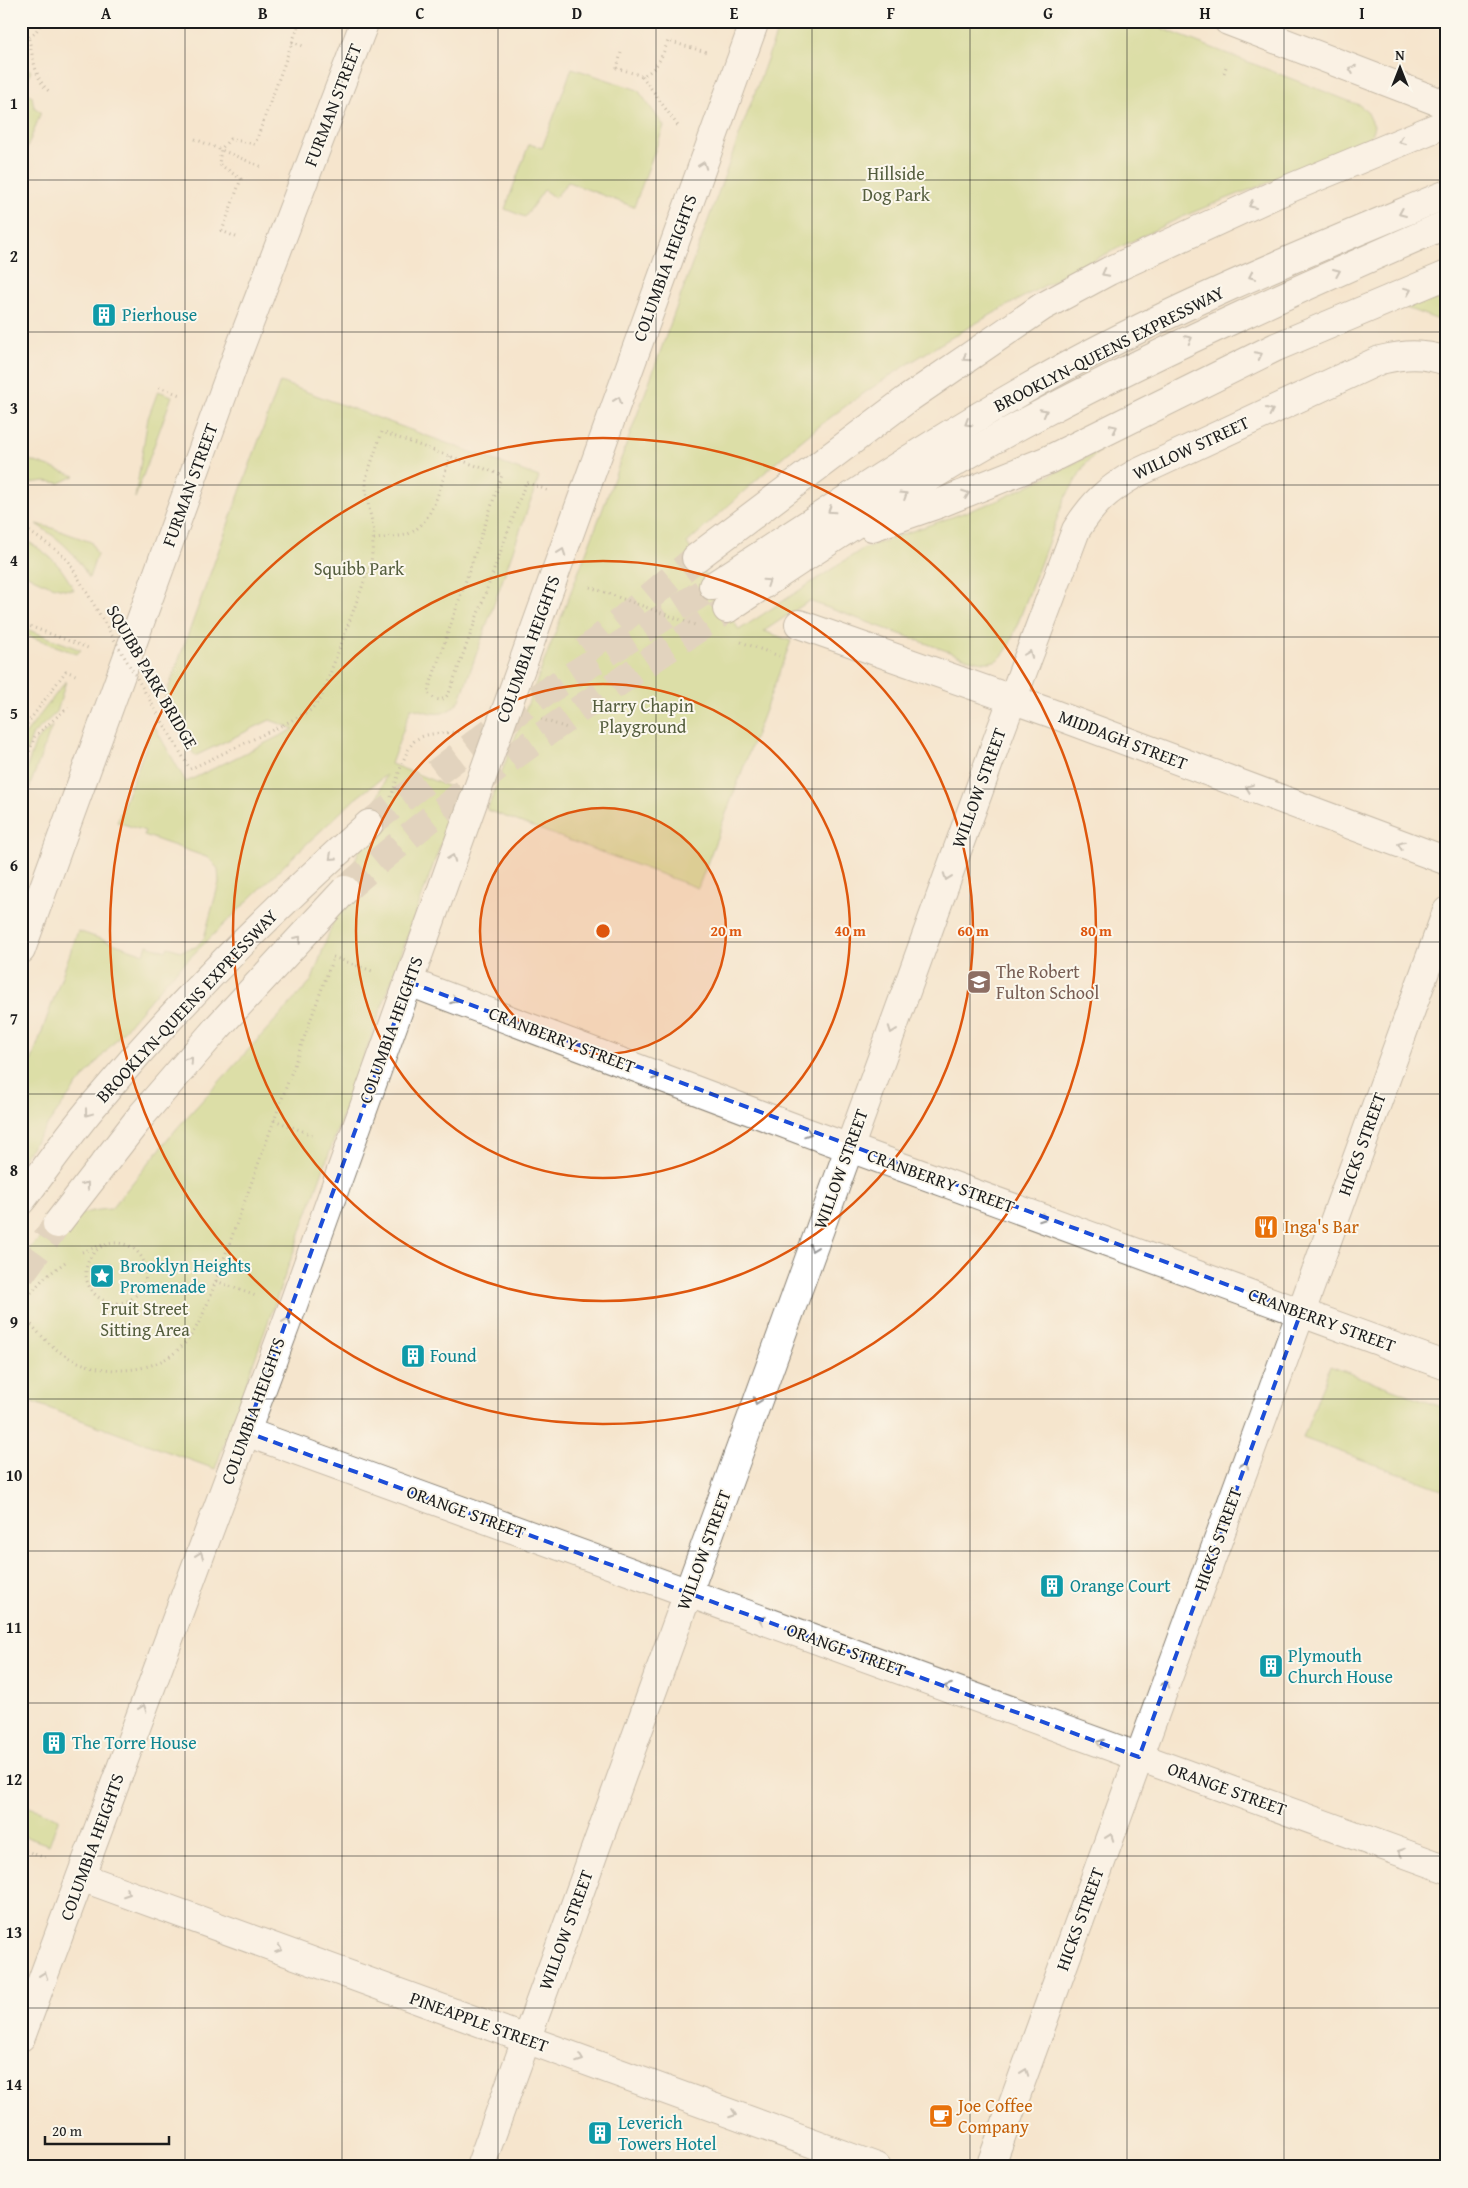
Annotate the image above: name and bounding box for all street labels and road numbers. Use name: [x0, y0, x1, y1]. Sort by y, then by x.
street label: FURMAN STREET: [297, 39, 368, 170]
street label: COLUMBIA HEIGHTS: [625, 190, 704, 345]
street label: BROOKLYN-QUEENS EXPRESSWAY: [989, 278, 1229, 419]
street label: WILLOW STREET: [1128, 409, 1254, 486]
street label: FURMAN STREET: [155, 419, 224, 551]
street label: COLUMBIA HEIGHTS: [488, 571, 567, 726]
street label: SQUIBB PARK BRIDGE: [100, 600, 205, 754]
street label: MIDDAGH STREET: [1055, 702, 1192, 777]
street label: WILLOW STREET: [944, 724, 1013, 852]
street label: BROOKLYN-QUEENS EXPRESSWAY: [89, 903, 284, 1108]
street label: COLUMBIA HEIGHTS: [351, 952, 430, 1107]
street label: CRANBERRY STREET: [485, 999, 639, 1080]
street label: HICKS STREET: [1330, 1088, 1393, 1199]
street label: WILLOW STREET: [806, 1105, 875, 1233]
street label: CRANBERRY STREET: [864, 1141, 1019, 1220]
street label: CRANBERRY STREET: [1245, 1280, 1400, 1359]
street label: COLUMBIA HEIGHTS: [213, 1333, 292, 1488]
street label: ORANGE STREET: [403, 1477, 530, 1546]
street label: HICKS STREET: [1186, 1483, 1249, 1594]
street label: WILLOW STREET: [669, 1486, 738, 1614]
street label: ORANGE STREET: [783, 1615, 910, 1684]
street label: ORANGE STREET: [1164, 1754, 1291, 1823]
street label: COLUMBIA HEIGHTS: [52, 1769, 131, 1924]
street label: HICKS STREET: [1048, 1863, 1111, 1974]
street label: WILLOW STREET: [531, 1866, 600, 1994]
street label: PINEAPPLE STREET: [406, 1984, 552, 2059]

